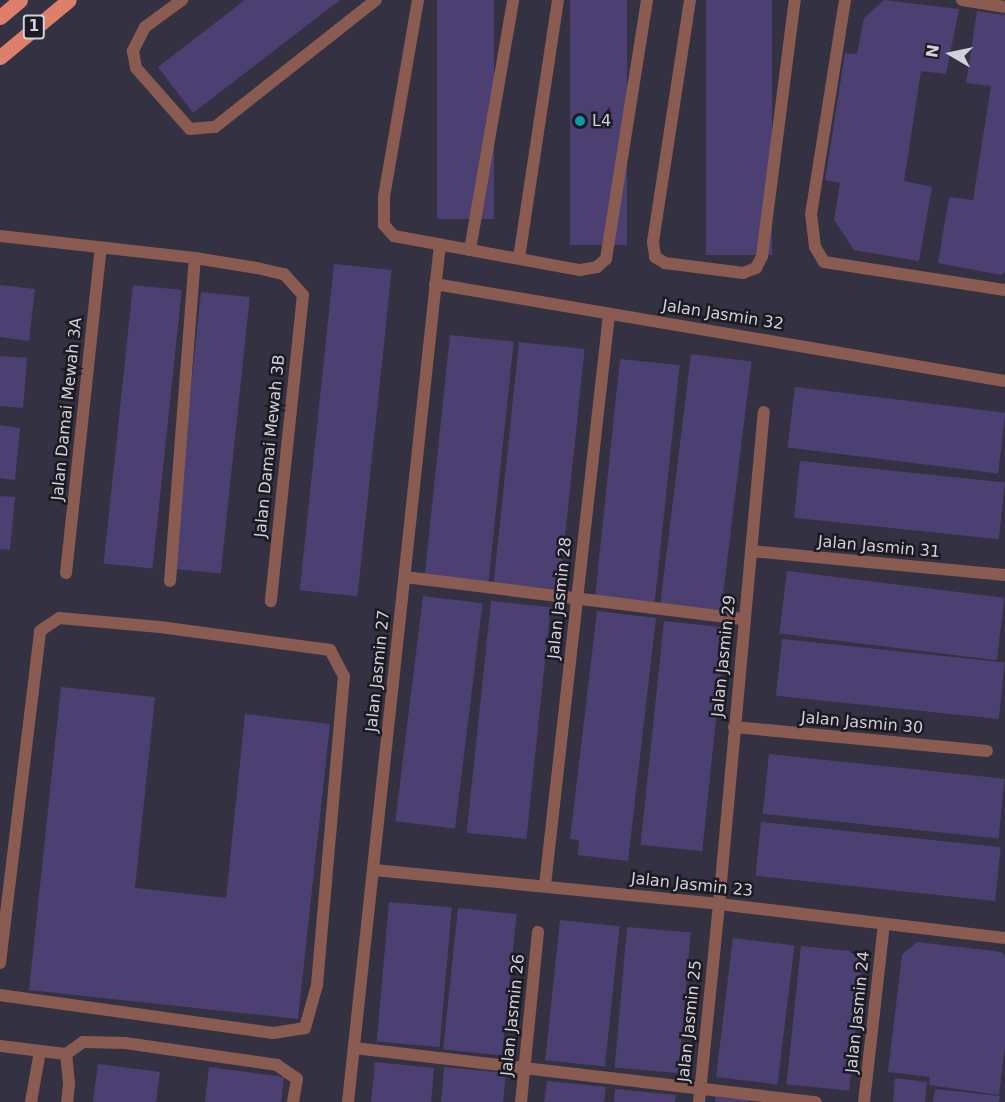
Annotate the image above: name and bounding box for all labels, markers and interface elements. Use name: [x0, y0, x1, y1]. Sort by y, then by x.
road number: 1: [22, 15, 46, 39]
north arrow: [921, 24, 981, 84]
text: N: [922, 43, 943, 59]
place label: L4: [592, 111, 611, 131]
marker: L4: [573, 114, 587, 128]
street label: Jalan Jasmin 32: [661, 296, 785, 334]
street label: Jalan Damai Mewah 3A: [48, 317, 86, 501]
street label: Jalan Damai Mewah 3B: [251, 354, 289, 538]
street label: Jalan Jasmin 31: [817, 532, 941, 562]
street label: Jalan Jasmin 28: [544, 536, 576, 660]
street label: Jalan Jasmin 29: [708, 594, 740, 718]
street label: Jalan Jasmin 27: [362, 609, 394, 733]
street label: Jalan Jasmin 30: [800, 708, 924, 738]
street label: Jalan Jasmin 23: [630, 869, 754, 901]
street label: Jalan Jasmin 24: [842, 950, 874, 1074]
street label: Jalan Jasmin 26: [497, 953, 529, 1077]
street label: Jalan Jasmin 25: [674, 959, 706, 1083]

